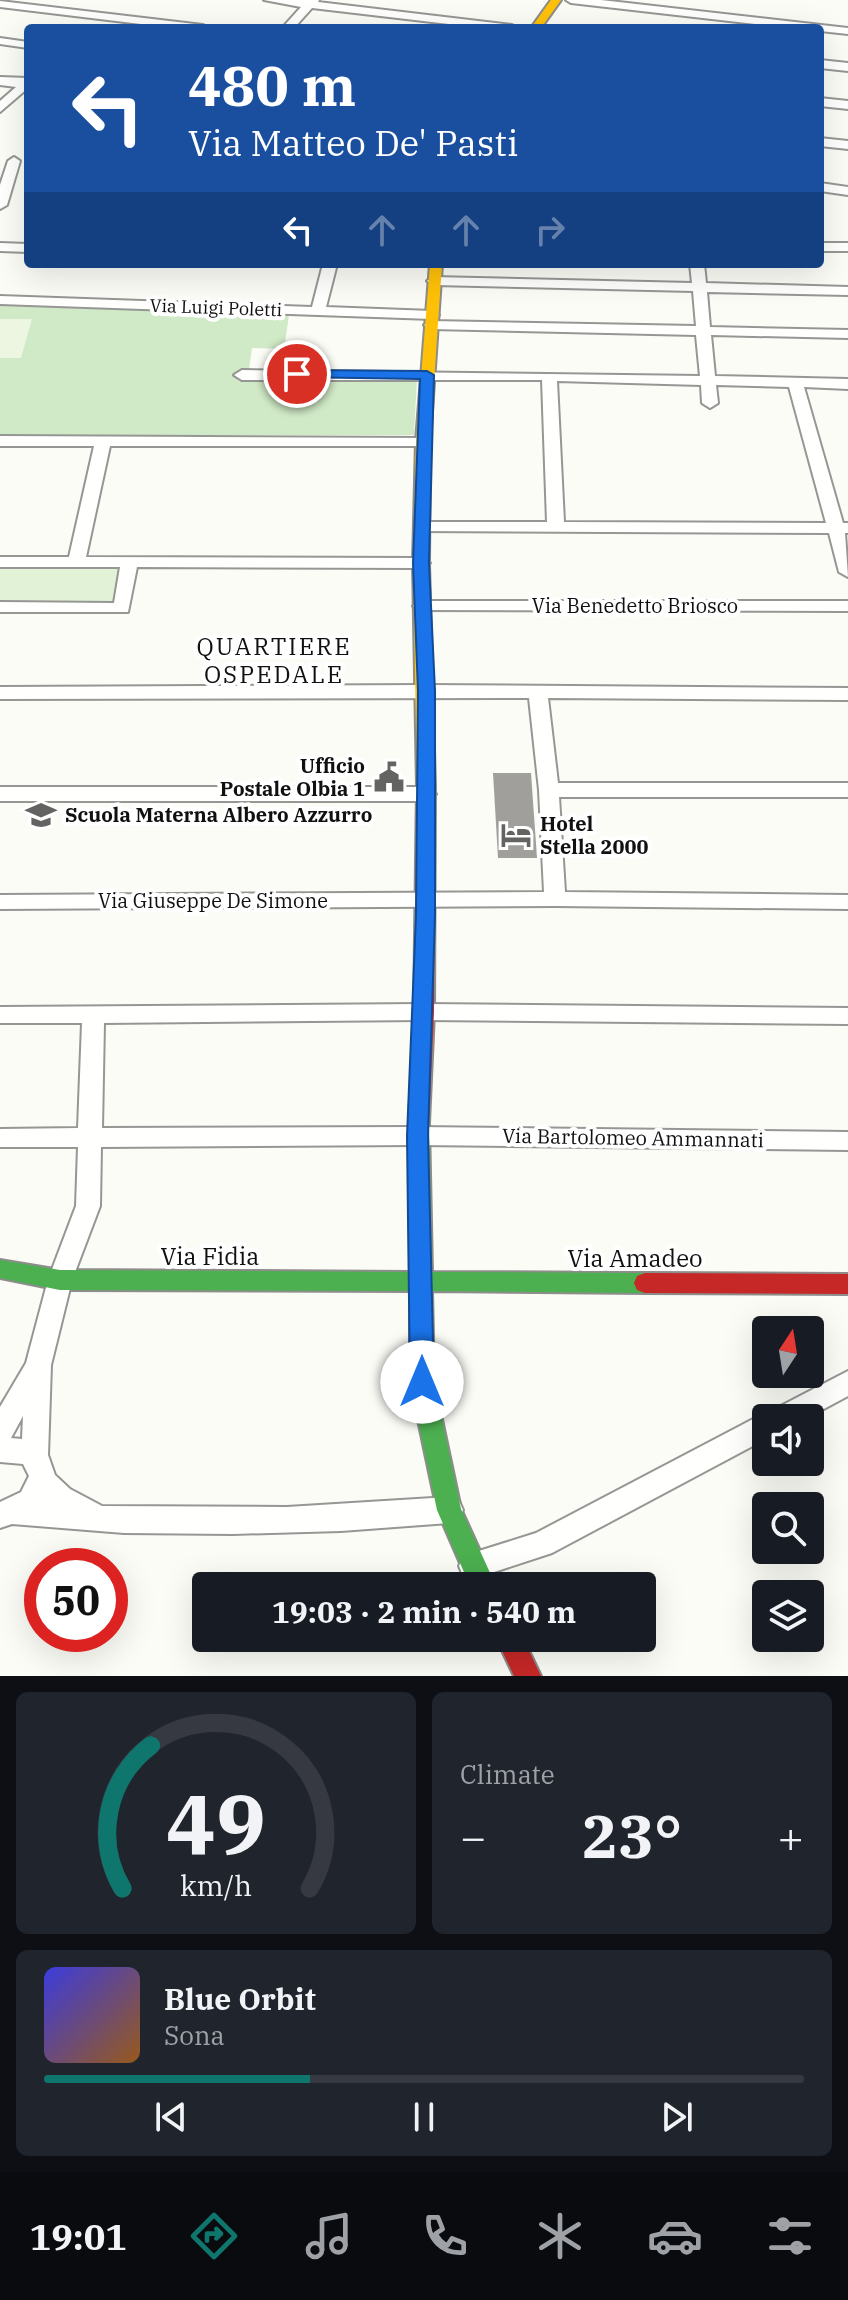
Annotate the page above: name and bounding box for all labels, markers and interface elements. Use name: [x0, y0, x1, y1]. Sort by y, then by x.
text: 480 m: [188, 49, 356, 121]
icon: left: [56, 56, 160, 160]
text: Via Matteo De' Pasti: [188, 119, 518, 166]
icon: left: [276, 208, 320, 252]
icon: ahead: [360, 208, 404, 252]
icon: ahead: [444, 208, 488, 252]
icon: right: [528, 208, 572, 252]
street label: Via Luigi Poletti: [149, 294, 283, 321]
pin: [263, 340, 331, 408]
icon: arrive: [275, 352, 319, 396]
street label: Via Benedetto Briosco: [532, 592, 738, 619]
district label: QUARTIERE OSPEDALE: [196, 630, 352, 690]
place label: Ufficio Postale Olbia 1: [220, 752, 365, 802]
public building icon: Ufficio Postale Olbia 1: [372, 760, 406, 794]
school or university icon: Scuola Materna Albero Azzurro: [24, 798, 58, 832]
place label: Scuola Materna Albero Azzurro: [65, 801, 372, 828]
place label: Hotel Stella 2000: [540, 810, 648, 860]
hotel icon: Hotel Stella 2000: [499, 818, 533, 852]
street label: Via Giuseppe De Simone: [98, 887, 328, 914]
street label: Via Bartolomeo Ammannati: [502, 1122, 764, 1153]
street label: Via Fidia: [161, 1240, 259, 1272]
street label: Via Amadeo: [567, 1242, 703, 1274]
north arrow: [752, 1316, 824, 1388]
map controls: [752, 1316, 824, 1652]
position arrow: [380, 1340, 464, 1424]
button: sound: [752, 1404, 824, 1476]
button: search: [752, 1492, 824, 1564]
speed limit sign: 50: [24, 1548, 128, 1652]
button: layers: [752, 1580, 824, 1652]
text: 19:03 · 2 min · 540 m: [272, 1592, 576, 1631]
text: Climate: [460, 1757, 555, 1791]
text: 49: [166, 1770, 266, 1878]
text: 23°: [582, 1796, 682, 1875]
text: −: [460, 1808, 486, 1865]
text: +: [778, 1808, 804, 1865]
text: km/h: [180, 1867, 252, 1904]
text: Blue Orbit: [164, 1979, 316, 2018]
text: Sona: [164, 2018, 225, 2052]
icon: previous: [149, 2095, 193, 2139]
icon: pause: [402, 2095, 446, 2139]
icon: next: [655, 2095, 699, 2139]
icon: directions: [186, 2208, 242, 2264]
icon: music: [301, 2208, 357, 2264]
icon: phone: [417, 2208, 473, 2264]
icon: climate: [532, 2208, 588, 2264]
icon: car: [647, 2208, 703, 2264]
icon: filters: [762, 2208, 818, 2264]
text: 19:01: [30, 2213, 127, 2260]

